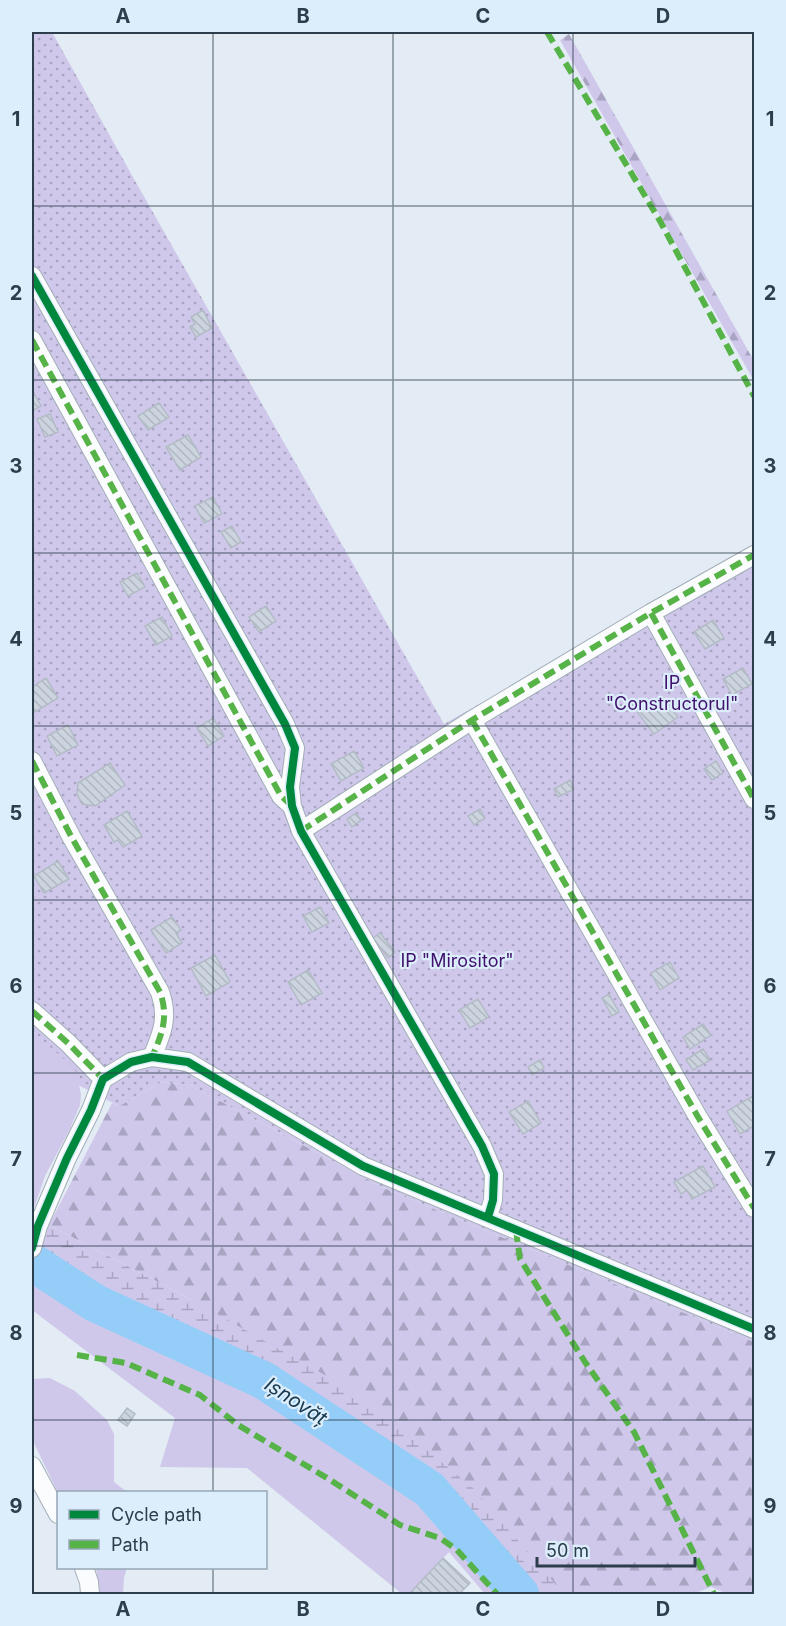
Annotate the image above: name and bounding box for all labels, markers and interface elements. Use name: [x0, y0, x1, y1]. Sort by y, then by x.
text: A: [116, 4, 131, 28]
text: B: [296, 4, 310, 28]
text: C: [476, 4, 490, 28]
text: D: [656, 4, 670, 28]
text: 1: [12, 107, 20, 131]
text: 1: [766, 107, 774, 131]
text: 2: [10, 281, 22, 305]
text: 2: [764, 281, 776, 305]
text: 3: [10, 454, 22, 478]
text: 3: [764, 454, 776, 478]
text: 4: [9, 627, 23, 651]
text: 4: [763, 627, 777, 651]
park label: IP "Constructorul": [606, 672, 738, 714]
text: 5: [10, 801, 22, 825]
text: 5: [764, 801, 776, 825]
park label: IP "Mirositor": [400, 950, 514, 971]
text: 6: [10, 974, 23, 998]
text: 6: [764, 974, 777, 998]
text: 7: [10, 1147, 22, 1171]
text: 7: [764, 1147, 776, 1171]
text: 8: [9, 1321, 23, 1345]
text: 8: [763, 1321, 777, 1345]
water label: Ișnovăț: [260, 1372, 332, 1430]
legend: [57, 1491, 267, 1569]
text: 9: [10, 1494, 23, 1518]
text: 9: [764, 1494, 777, 1518]
text: Cycle path: [111, 1504, 202, 1525]
scale bar: [537, 1530, 694, 1568]
text: Path: [111, 1534, 149, 1555]
text: 50 m: [546, 1540, 589, 1561]
text: A: [116, 1597, 131, 1621]
text: B: [296, 1597, 310, 1621]
text: C: [476, 1597, 490, 1621]
text: D: [656, 1597, 670, 1621]

